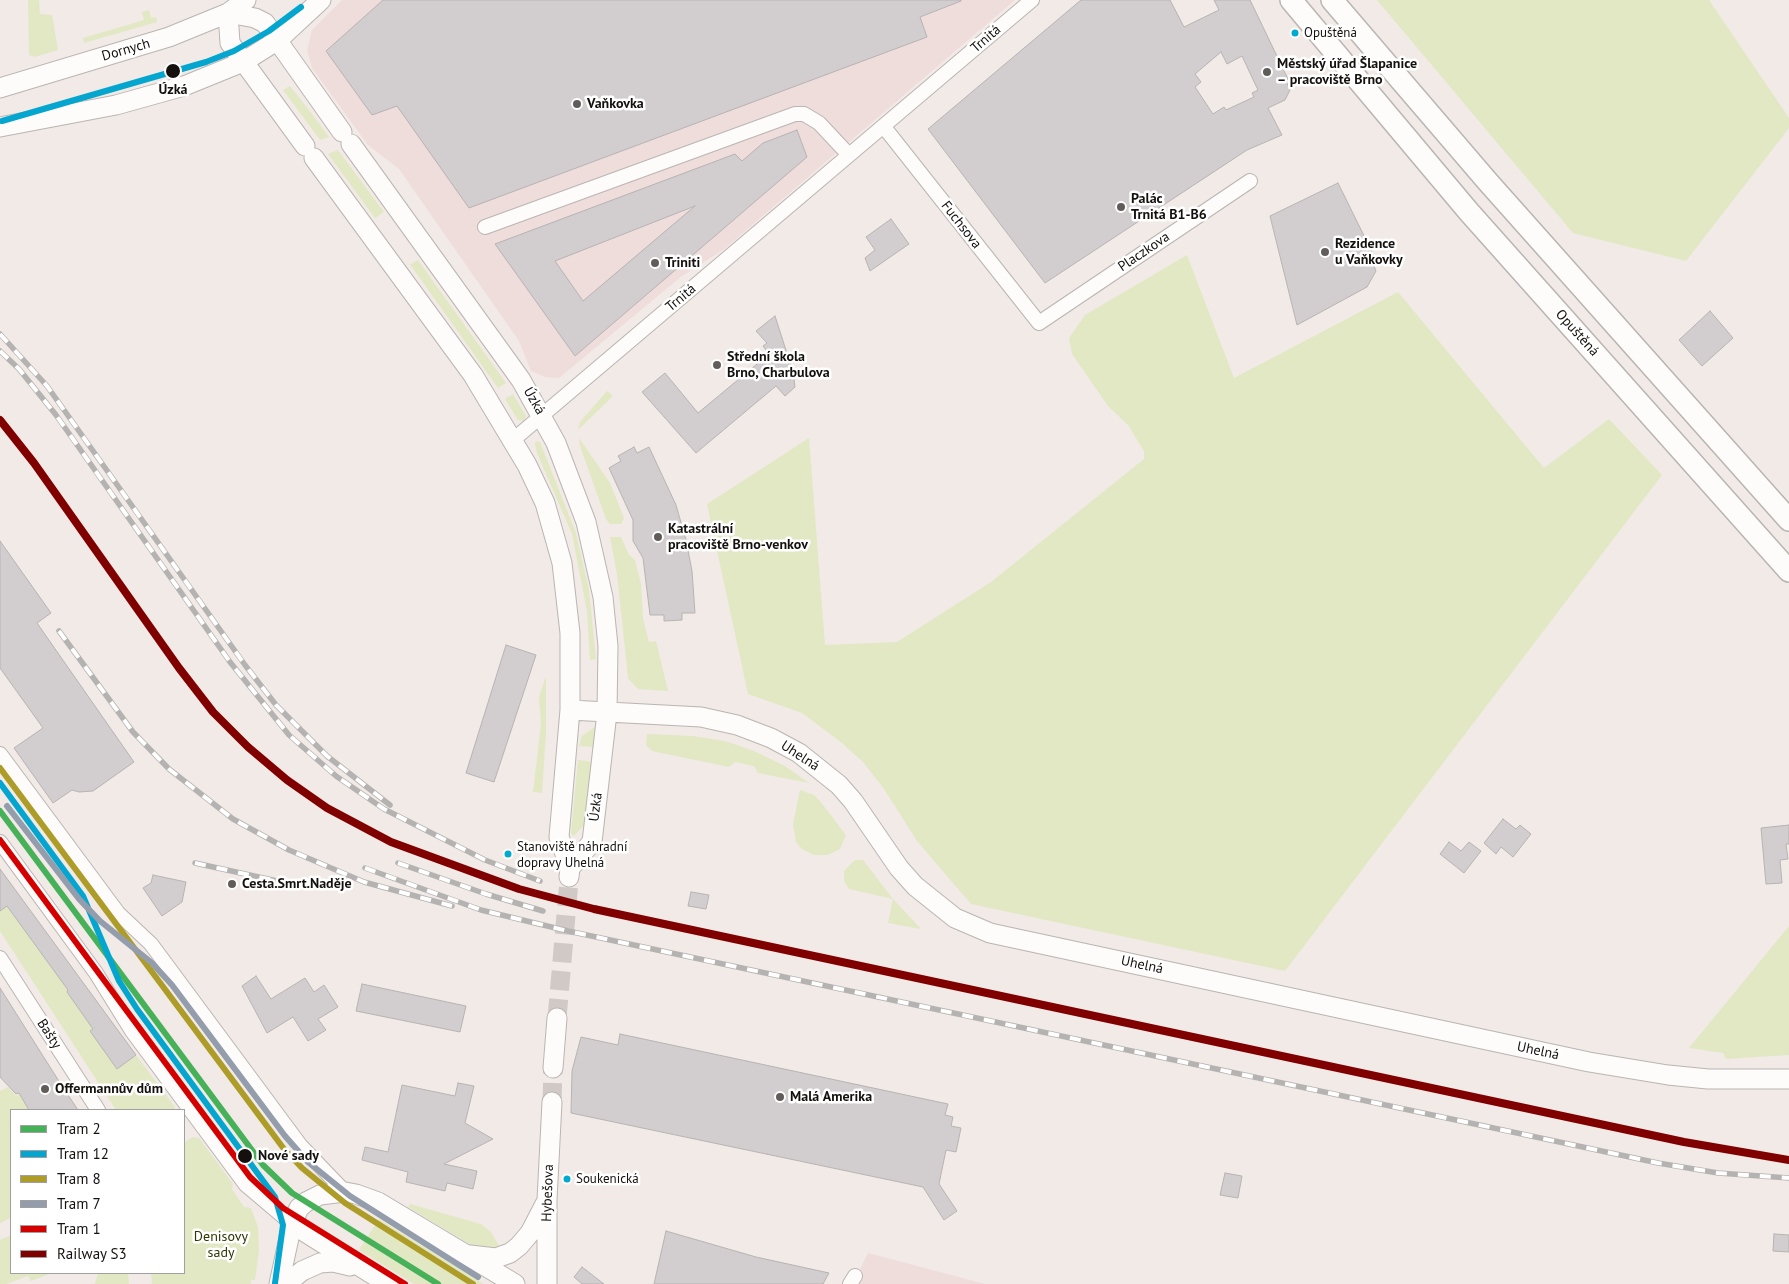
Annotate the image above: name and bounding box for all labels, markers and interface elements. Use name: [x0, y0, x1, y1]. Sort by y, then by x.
street label: Trnitá: [968, 21, 1004, 57]
place label: Opuštěná: [1304, 25, 1357, 41]
marker: Opuštěná: [1290, 28, 1300, 38]
street label: Dornych: [100, 35, 152, 65]
place label: Městský úřad Šlapanice – pracoviště Brno: [1277, 56, 1417, 88]
marker: Úzká: [164, 62, 182, 80]
marker: Městský úřad Šlapanice – pracoviště Brno: [1261, 66, 1273, 78]
place label: Úzká: [158, 82, 188, 98]
place label: Vaňkovka: [587, 96, 644, 112]
marker: Vaňkovka: [571, 98, 583, 110]
place label: Palác Trnitá B1-B6: [1131, 191, 1207, 223]
street label: Fuchsova: [937, 198, 985, 252]
marker: Palác Trnitá B1-B6: [1115, 201, 1127, 213]
street label: Placzkova: [1115, 229, 1173, 275]
place label: Rezidence u Vaňkovky: [1335, 236, 1403, 268]
marker: Rezidence u Vaňkovky: [1319, 246, 1331, 258]
place label: Triniti: [665, 255, 700, 271]
marker: Triniti: [649, 257, 661, 269]
street label: Trnitá: [663, 281, 699, 315]
street label: Opuštěná: [1552, 306, 1602, 360]
place label: Střední škola Brno, Charbulova: [727, 349, 830, 382]
marker: Střední škola Brno, Charbulova: [711, 359, 723, 371]
street label: Úzká: [519, 384, 549, 418]
place label: Katastrální pracoviště Brno-venkov: [668, 521, 808, 554]
marker: Katastrální pracoviště Brno-venkov: [652, 531, 664, 543]
street label: Uhelná: [778, 737, 822, 775]
street label: Úzká: [586, 792, 606, 822]
place label: Stanoviště náhradní dopravy Uhelná: [517, 839, 627, 870]
marker: Stanoviště náhradní dopravy Uhelná: [503, 849, 513, 859]
place label: Cesta.Smrt.Naděje: [242, 876, 352, 892]
marker: Cesta.Smrt.Naděje: [226, 878, 238, 890]
street label: Uhelná: [1119, 952, 1165, 978]
street label: Bašty: [33, 1016, 65, 1052]
street label: Uhelná: [1515, 1038, 1561, 1064]
place label: Offermannův dům: [55, 1081, 163, 1097]
marker: Offermannův dům: [39, 1083, 51, 1095]
place label: Malá Amerika: [790, 1089, 872, 1105]
marker: Malá Amerika: [774, 1091, 786, 1103]
legend: [10, 1109, 185, 1274]
text: Tram 2: [57, 1119, 101, 1138]
text: Tram 12: [57, 1144, 109, 1163]
marker: Nové sady: [236, 1147, 254, 1165]
place label: Nové sady: [258, 1148, 319, 1164]
street label: Hybešova: [539, 1164, 557, 1222]
text: Tram 8: [57, 1169, 101, 1188]
place label: Soukenická: [576, 1171, 639, 1187]
marker: Soukenická: [562, 1174, 572, 1184]
text: Tram 7: [57, 1194, 101, 1213]
text: Tram 1: [57, 1219, 101, 1238]
park label: Denisovy sady: [194, 1229, 248, 1262]
text: Railway S3: [57, 1244, 127, 1263]

